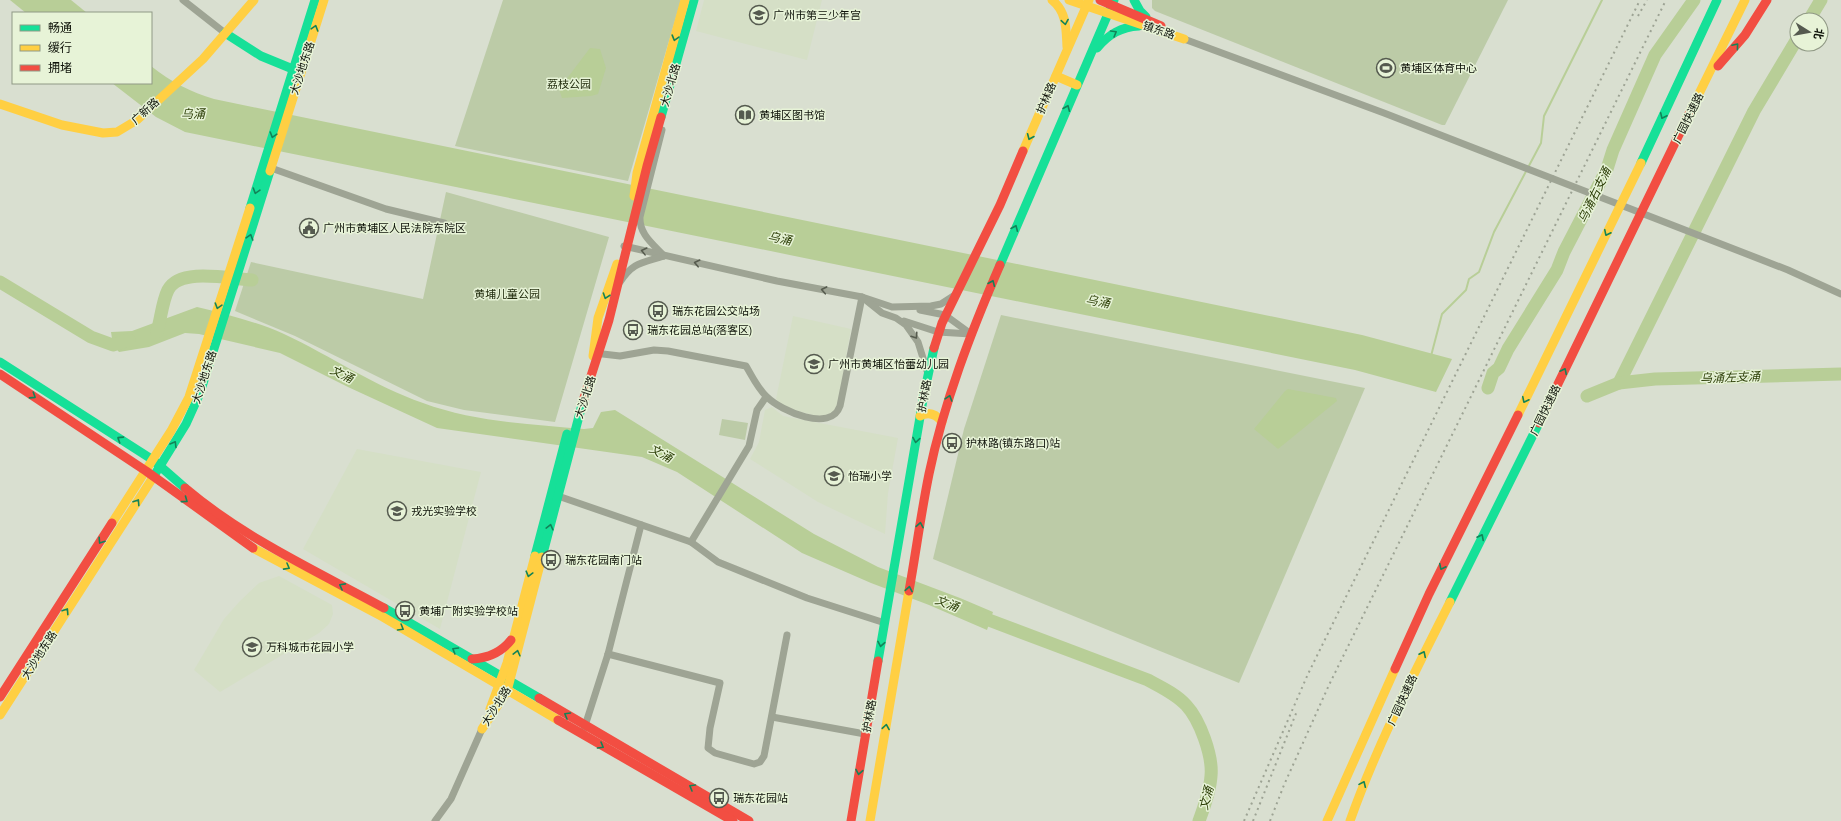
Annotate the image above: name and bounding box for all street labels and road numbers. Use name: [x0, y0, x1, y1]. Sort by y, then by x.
street label: 镇东路: [1141, 18, 1177, 42]
street label: 大沙地东路: [287, 40, 317, 96]
street label: 大沙北路: [657, 62, 683, 108]
street label: 护林路: [1033, 80, 1059, 116]
street label: 广园快速路: [1670, 90, 1706, 146]
street label: 广新路: [128, 95, 162, 127]
street label: 大沙地东路: [189, 349, 219, 405]
street label: 大沙北路: [572, 374, 598, 420]
street label: 护林路: [914, 379, 934, 413]
street label: 广园快速路: [1527, 382, 1563, 438]
street label: 大沙地东路: [18, 628, 60, 682]
street label: 广园快速路: [1384, 672, 1420, 728]
street label: 大沙北路: [478, 684, 514, 728]
street label: 护林路: [859, 699, 879, 733]

